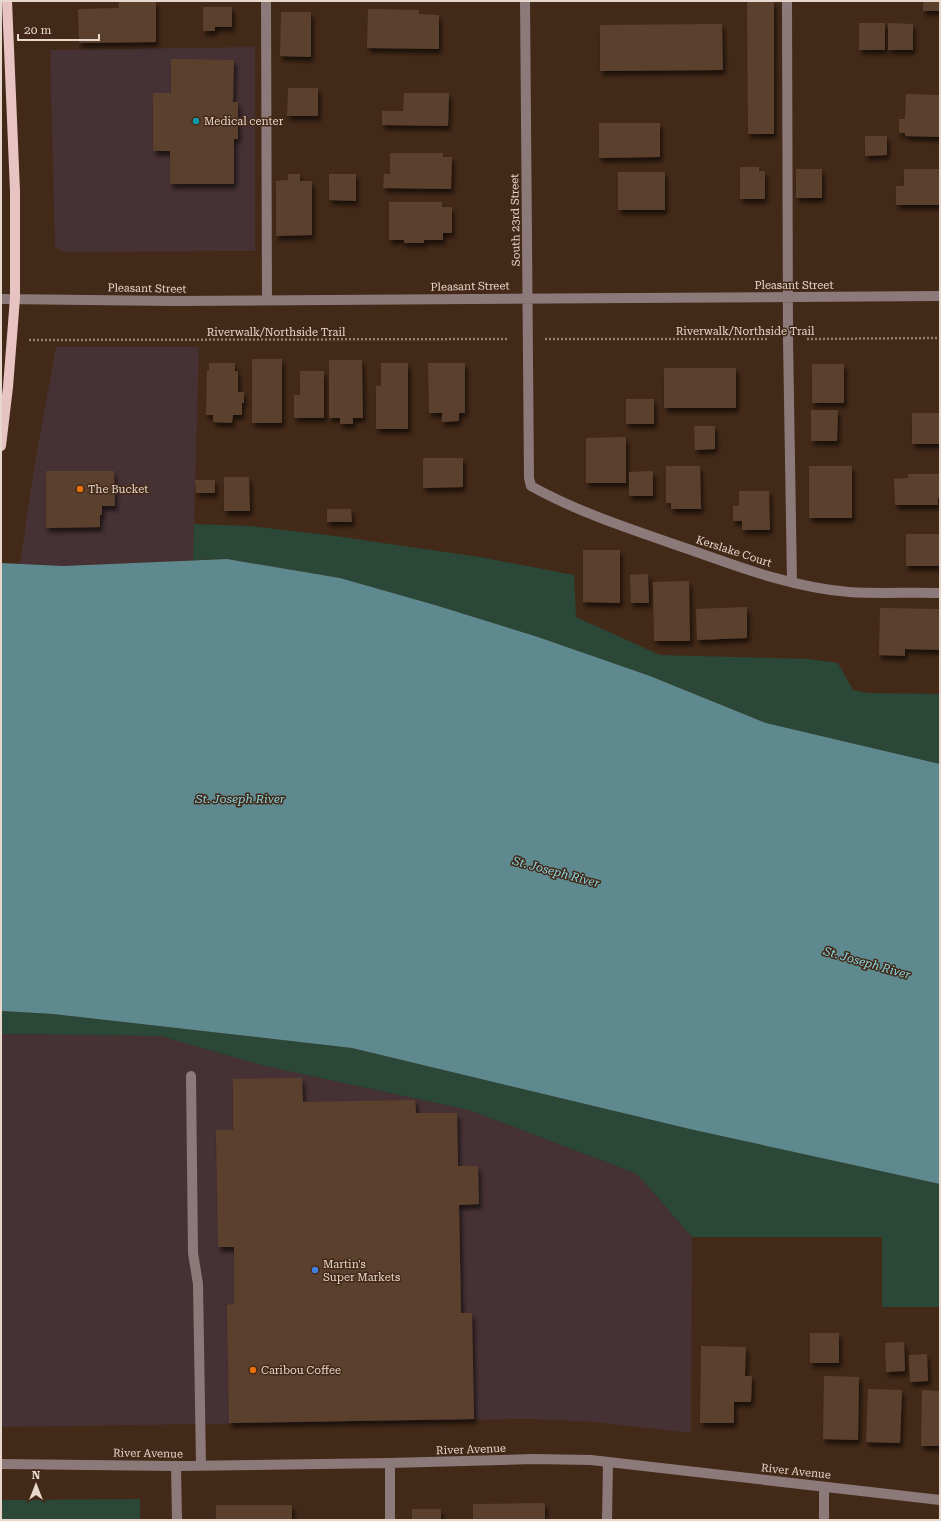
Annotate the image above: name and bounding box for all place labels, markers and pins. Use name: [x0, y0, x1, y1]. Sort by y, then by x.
place label: Medical center: [204, 115, 284, 128]
marker: Medical center: [191, 116, 201, 126]
place label: The Bucket: [88, 483, 148, 496]
marker: The Bucket: [75, 484, 85, 494]
place label: Martin's Super Markets: [323, 1258, 400, 1284]
marker: Martin's Super Markets: [310, 1265, 320, 1275]
place label: Caribou Coffee: [261, 1364, 341, 1377]
marker: Caribou Coffee: [248, 1365, 258, 1375]

